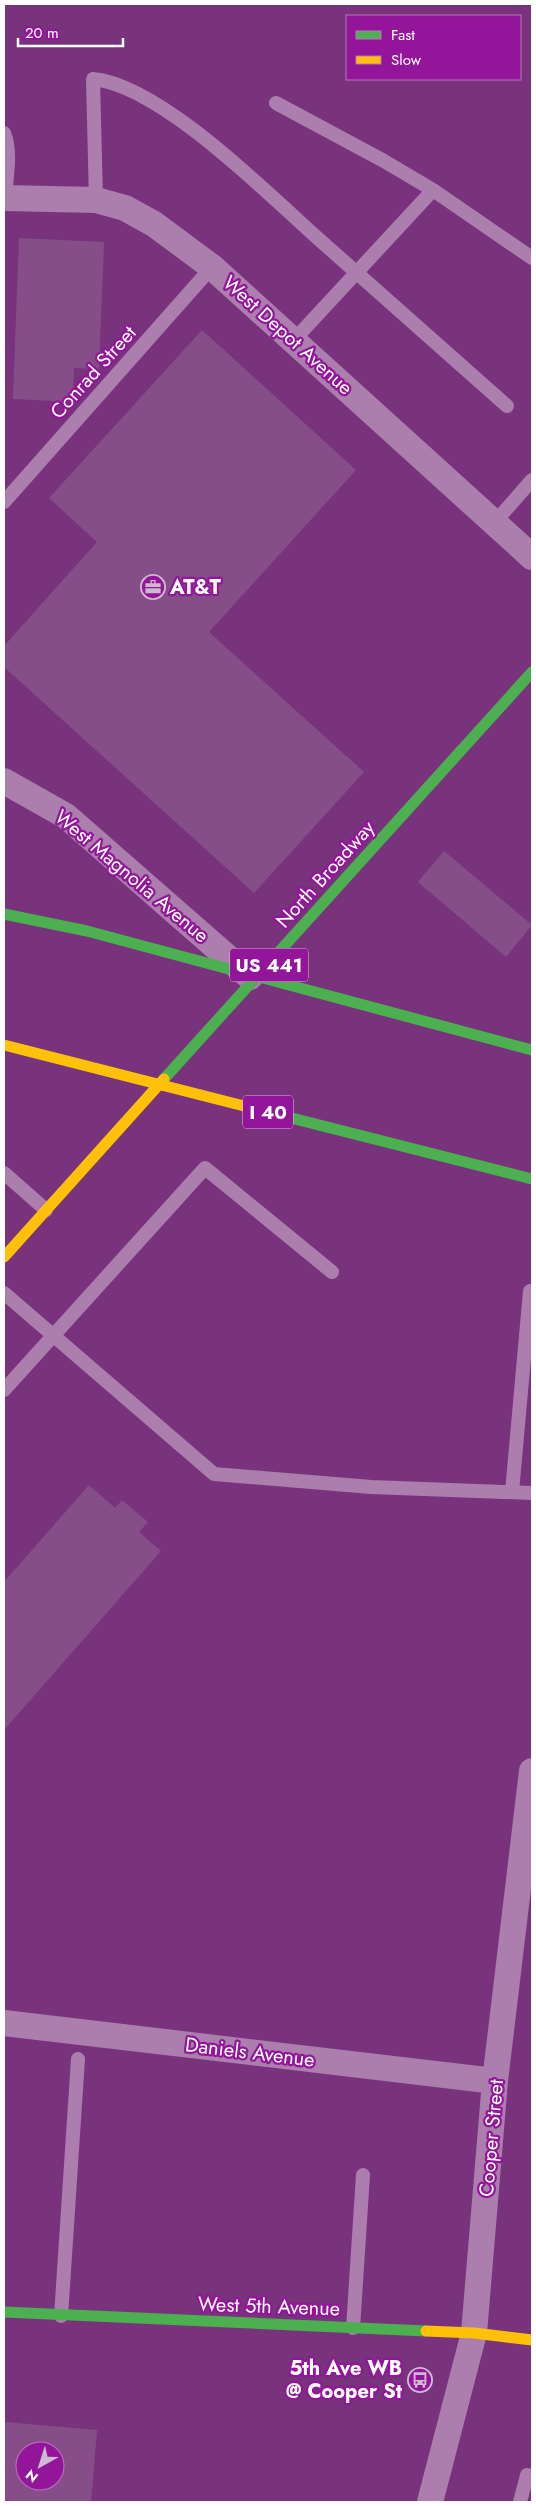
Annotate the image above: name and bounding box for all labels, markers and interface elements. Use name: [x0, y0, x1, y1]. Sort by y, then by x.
scale bar: [18, 15, 122, 47]
legend: [346, 15, 521, 80]
text: 20 m: [25, 22, 59, 44]
text: Fast: [391, 24, 415, 46]
text: Slow: [391, 49, 422, 71]
street label: West Depot Avenue: [216, 269, 359, 402]
street label: Conrad Street: [44, 319, 143, 425]
place label: AT&T: [169, 573, 222, 602]
office icon: AT&T: [140, 574, 166, 600]
street label: West Magnolia Avenue: [48, 803, 215, 950]
street label: North Broadway: [269, 814, 382, 935]
road number: US 441: [230, 948, 308, 982]
road number: I 40: [243, 1096, 293, 1128]
street label: Daniels Avenue: [184, 2030, 316, 2075]
street label: Cooper Street: [472, 2078, 511, 2198]
street label: West 5th Avenue: [197, 2290, 341, 2323]
place label: 5th Ave WB @ Cooper St: [286, 2354, 403, 2406]
bus stop icon: 5th Ave WB @ Cooper St: [407, 2367, 433, 2393]
north arrow: [15, 2441, 65, 2491]
text: N: [21, 2465, 42, 2487]

